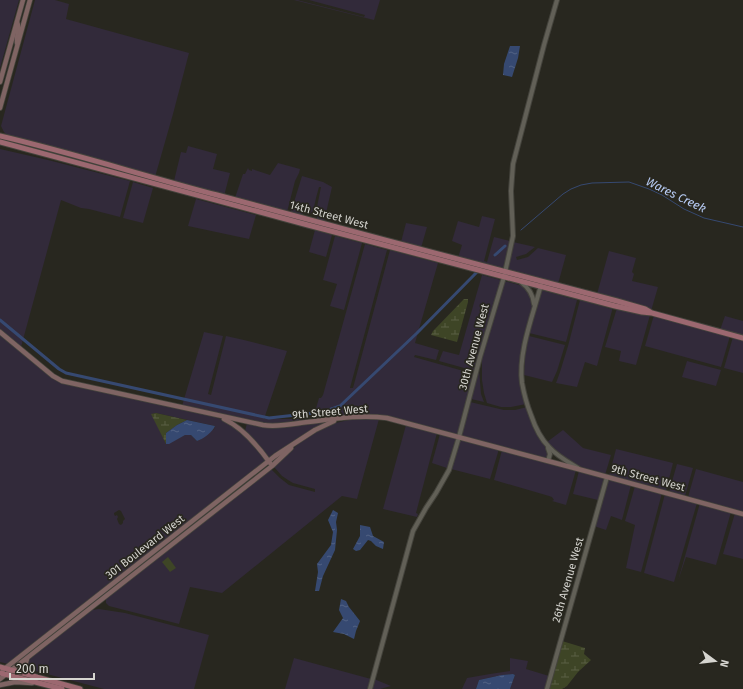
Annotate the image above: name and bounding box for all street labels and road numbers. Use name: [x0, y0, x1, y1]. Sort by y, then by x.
street label: 14th Street West: [288, 198, 370, 232]
street label: 30th Avenue West: [456, 303, 492, 391]
street label: 9th Street West: [292, 402, 368, 422]
street label: 9th Street West: [610, 462, 686, 494]
street label: 301 Boulevard West: [103, 512, 187, 582]
street label: 26th Avenue West: [550, 536, 586, 624]

